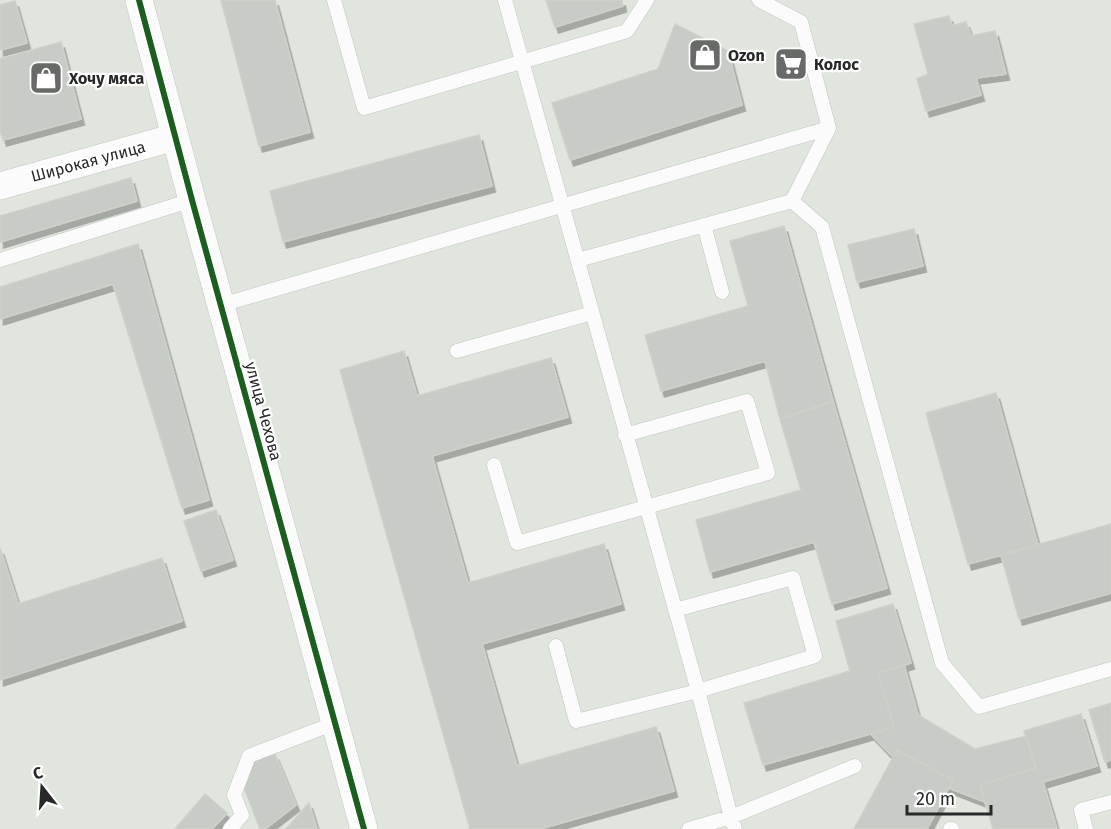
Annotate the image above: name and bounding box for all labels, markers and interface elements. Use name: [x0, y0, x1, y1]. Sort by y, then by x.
shop icon: Ozon: [687, 37, 723, 73]
place label: Ozon: [728, 46, 765, 65]
supermarket icon: Колос: [773, 46, 809, 82]
place label: Колос: [814, 55, 859, 74]
shop icon: Хочу мяса: [28, 60, 64, 96]
place label: Хочу мяса: [68, 69, 144, 88]
street label: Широкая улица: [29, 137, 147, 186]
street label: улица Чехова: [241, 360, 286, 463]
north arrow: [12, 757, 72, 817]
text: С: [31, 762, 46, 784]
scale bar: [907, 778, 991, 816]
text: 20 m: [916, 788, 955, 810]

